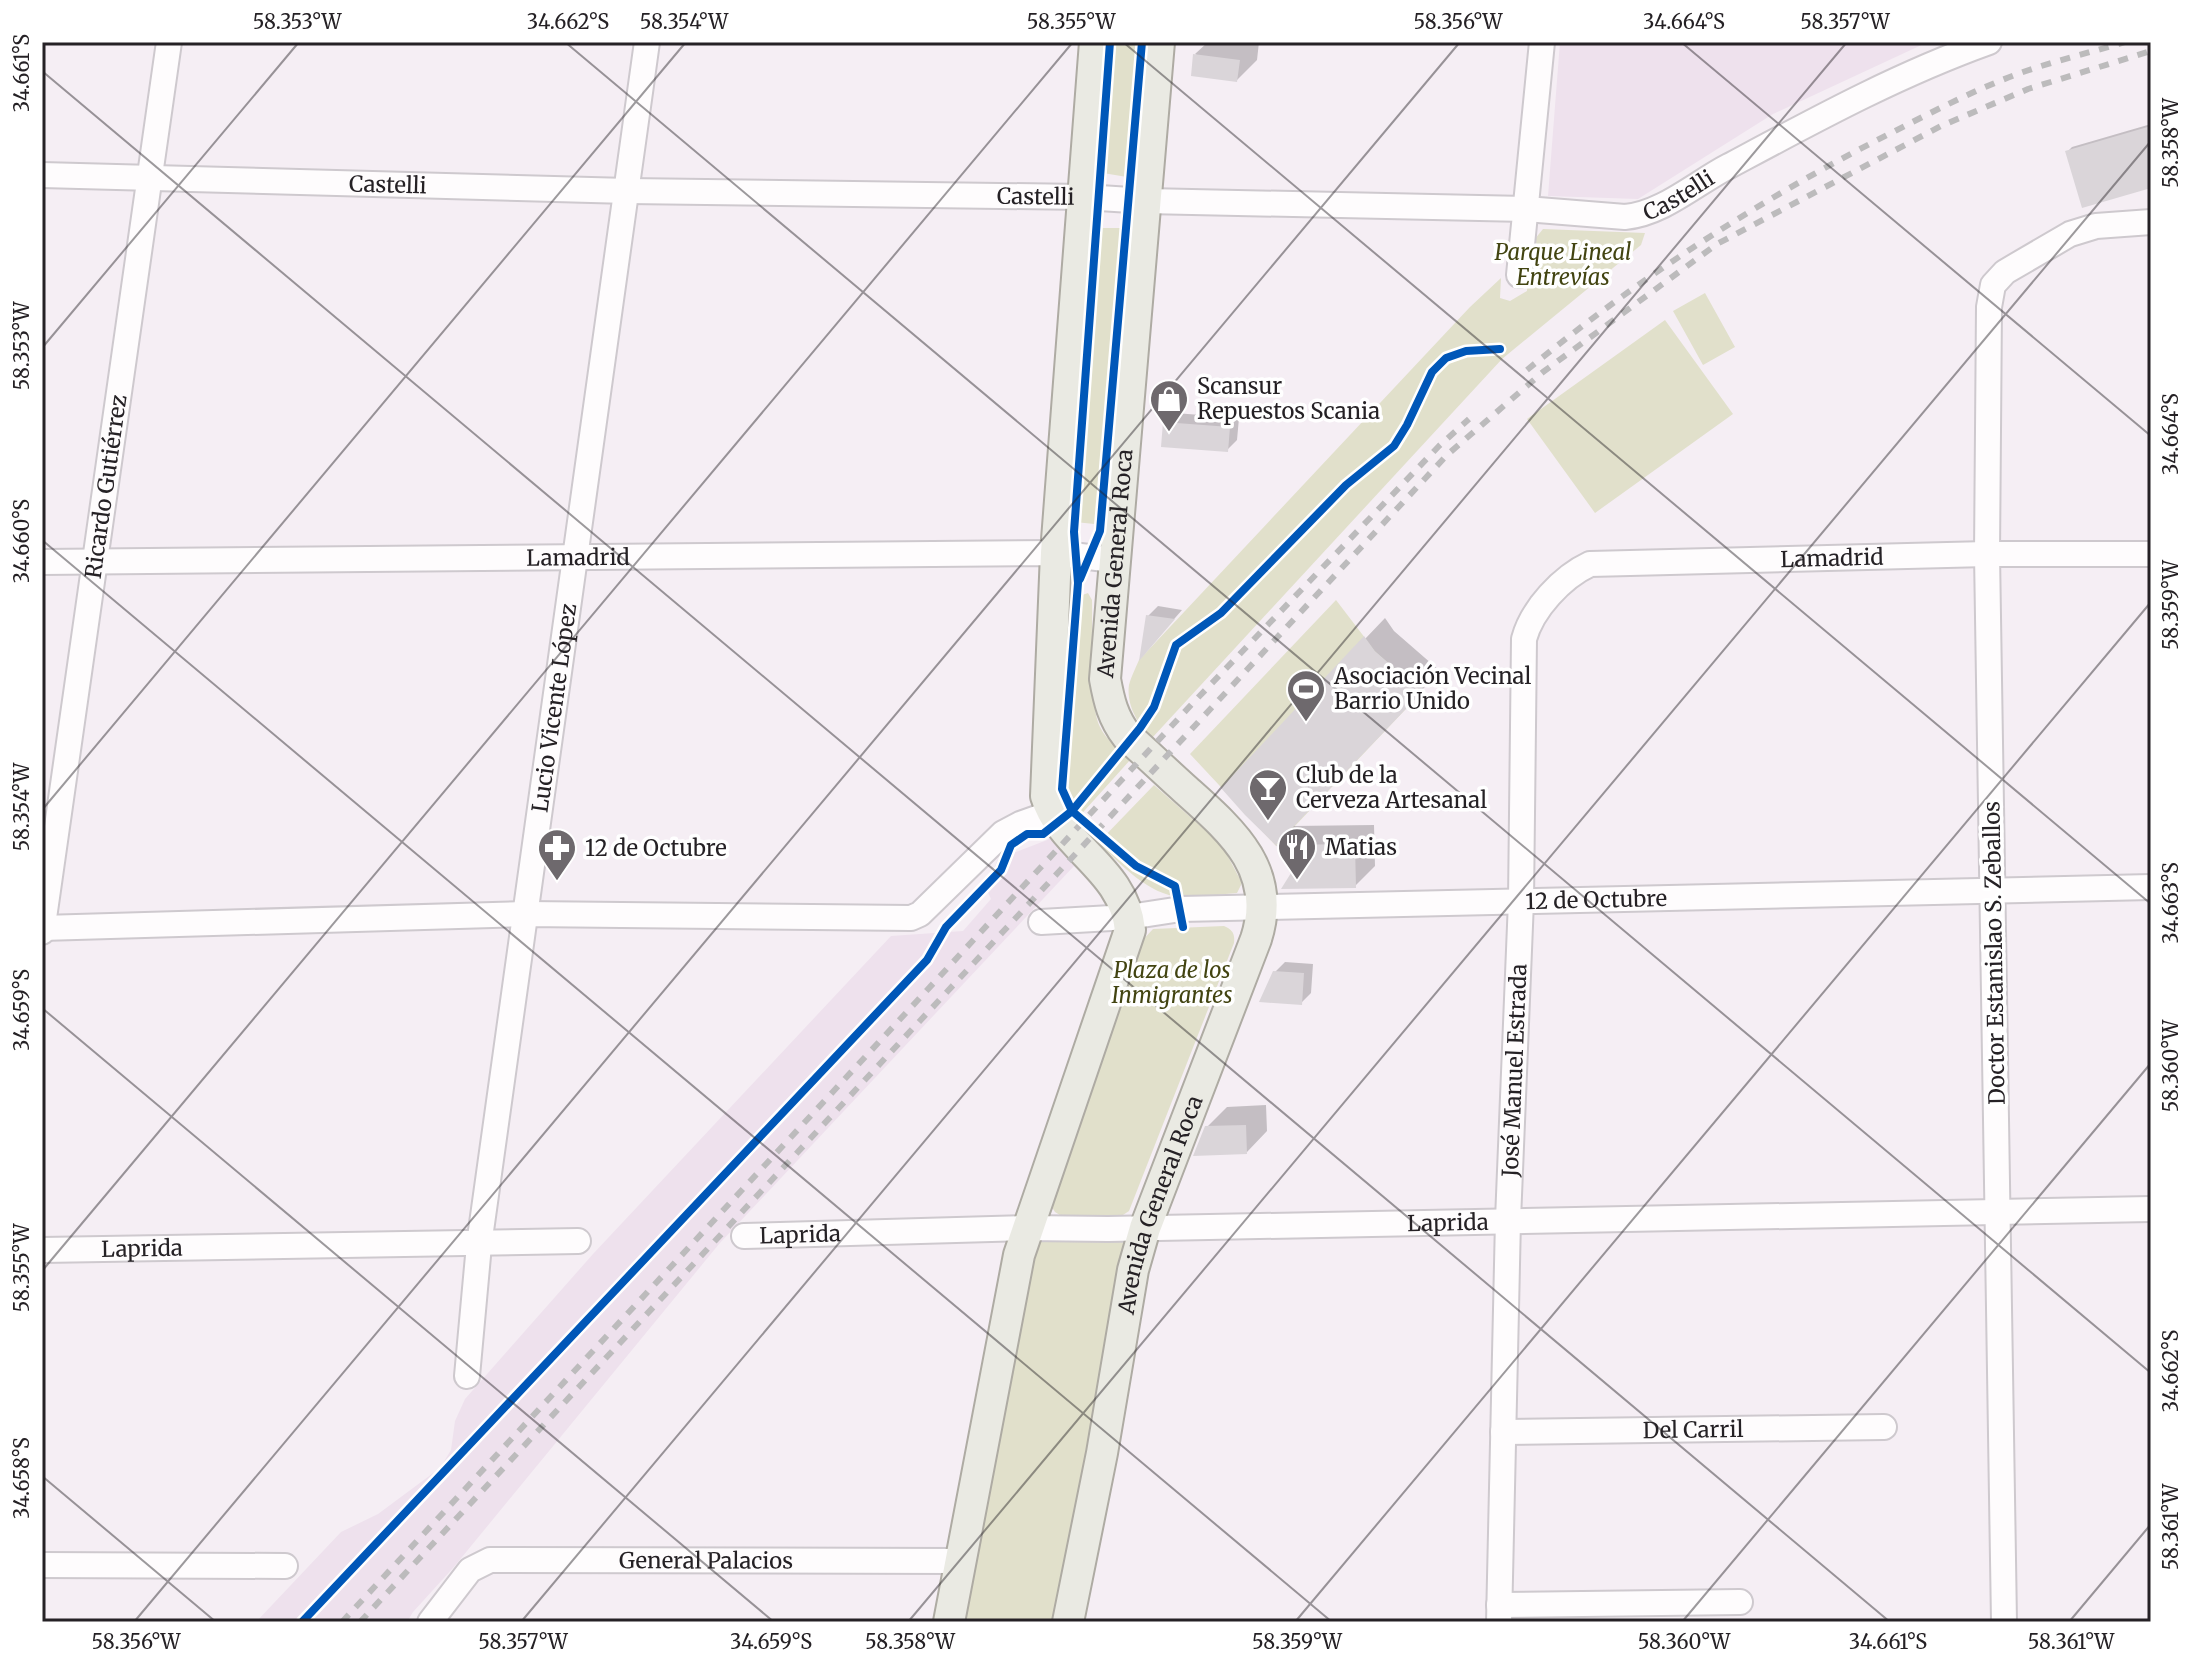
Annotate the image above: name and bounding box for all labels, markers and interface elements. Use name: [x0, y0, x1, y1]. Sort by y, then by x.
text: 58.353°W: [253, 9, 342, 34]
text: 34.662°S: [527, 9, 609, 34]
text: 58.354°W: [640, 9, 729, 34]
text: 58.355°W: [1027, 9, 1116, 34]
text: 58.356°W: [1414, 9, 1504, 34]
text: 34.664°S: [1643, 9, 1725, 34]
text: 58.357°W: [1800, 9, 1891, 34]
text: 34.661°S: [9, 34, 34, 112]
text: 58.358°W: [2158, 97, 2183, 188]
street label: Castelli: [1639, 164, 1719, 226]
street label: Castelli: [349, 169, 427, 199]
street label: Castelli: [997, 182, 1075, 211]
park label: Parque Lineal Entrevías: [1494, 238, 1632, 291]
text: 58.353°W: [9, 301, 34, 390]
place label: Scansur Repuestos Scania: [1197, 372, 1380, 425]
shop icon: Scansur Repuestos Scania: [1148, 378, 1190, 433]
street label: Ricardo Gutiérrez: [79, 393, 133, 580]
text: 34.664°S: [2158, 393, 2183, 475]
street label: Avenida General Roca: [1091, 448, 1138, 680]
text: 34.660°S: [9, 499, 34, 583]
street label: Lamadrid: [526, 543, 630, 572]
street label: Lamadrid: [1780, 543, 1884, 573]
text: 58.359°W: [2158, 559, 2183, 650]
street label: Lucio Vicente López: [526, 601, 582, 814]
place label: Asociación Vecinal Barrio Unido: [1333, 662, 1532, 715]
sports icon: Asociación Vecinal Barrio Unido: [1285, 668, 1327, 723]
place label: Club de la Cerveza Artesanal: [1296, 761, 1487, 814]
text: 58.354°W: [9, 762, 34, 851]
bar icon: Club de la Cerveza Artesanal: [1247, 767, 1289, 822]
street label: Doctor Estanislao S. Zeballos: [1977, 801, 2011, 1105]
restaurant icon: Matias: [1276, 826, 1318, 881]
pharmacy icon: 12 de Octubre: [536, 827, 578, 882]
place label: Matias: [1325, 833, 1397, 861]
place label: 12 de Octubre: [585, 834, 727, 862]
text: 34.663°S: [2158, 862, 2183, 944]
street label: 12 de Octubre: [1525, 884, 1667, 915]
park label: Plaza de los Inmigrantes: [1112, 956, 1232, 1009]
street label: José Manuel Estrada: [1496, 963, 1532, 1178]
text: 34.659°S: [9, 969, 34, 1051]
text: 58.360°W: [2158, 1019, 2183, 1112]
street label: Avenida General Roca: [1112, 1091, 1209, 1317]
street label: Laprida: [1407, 1208, 1489, 1237]
street label: Laprida: [759, 1219, 841, 1250]
text: 58.355°W: [9, 1223, 34, 1312]
street label: Laprida: [101, 1234, 183, 1263]
text: 34.662°S: [2158, 1330, 2183, 1412]
street label: Del Carril: [1642, 1415, 1744, 1444]
text: 34.658°S: [9, 1437, 34, 1519]
text: 58.361°W: [2158, 1483, 2183, 1570]
street label: General Palacios: [619, 1546, 793, 1575]
text: 58.356°W: [92, 1629, 182, 1654]
text: 58.357°W: [478, 1629, 569, 1654]
text: 34.659°S: [730, 1629, 812, 1654]
text: 58.358°W: [865, 1629, 956, 1654]
text: 58.359°W: [1252, 1629, 1343, 1654]
text: 58.360°W: [1638, 1629, 1731, 1654]
text: 34.661°S: [1849, 1629, 1927, 1654]
text: 58.361°W: [2028, 1629, 2115, 1654]

